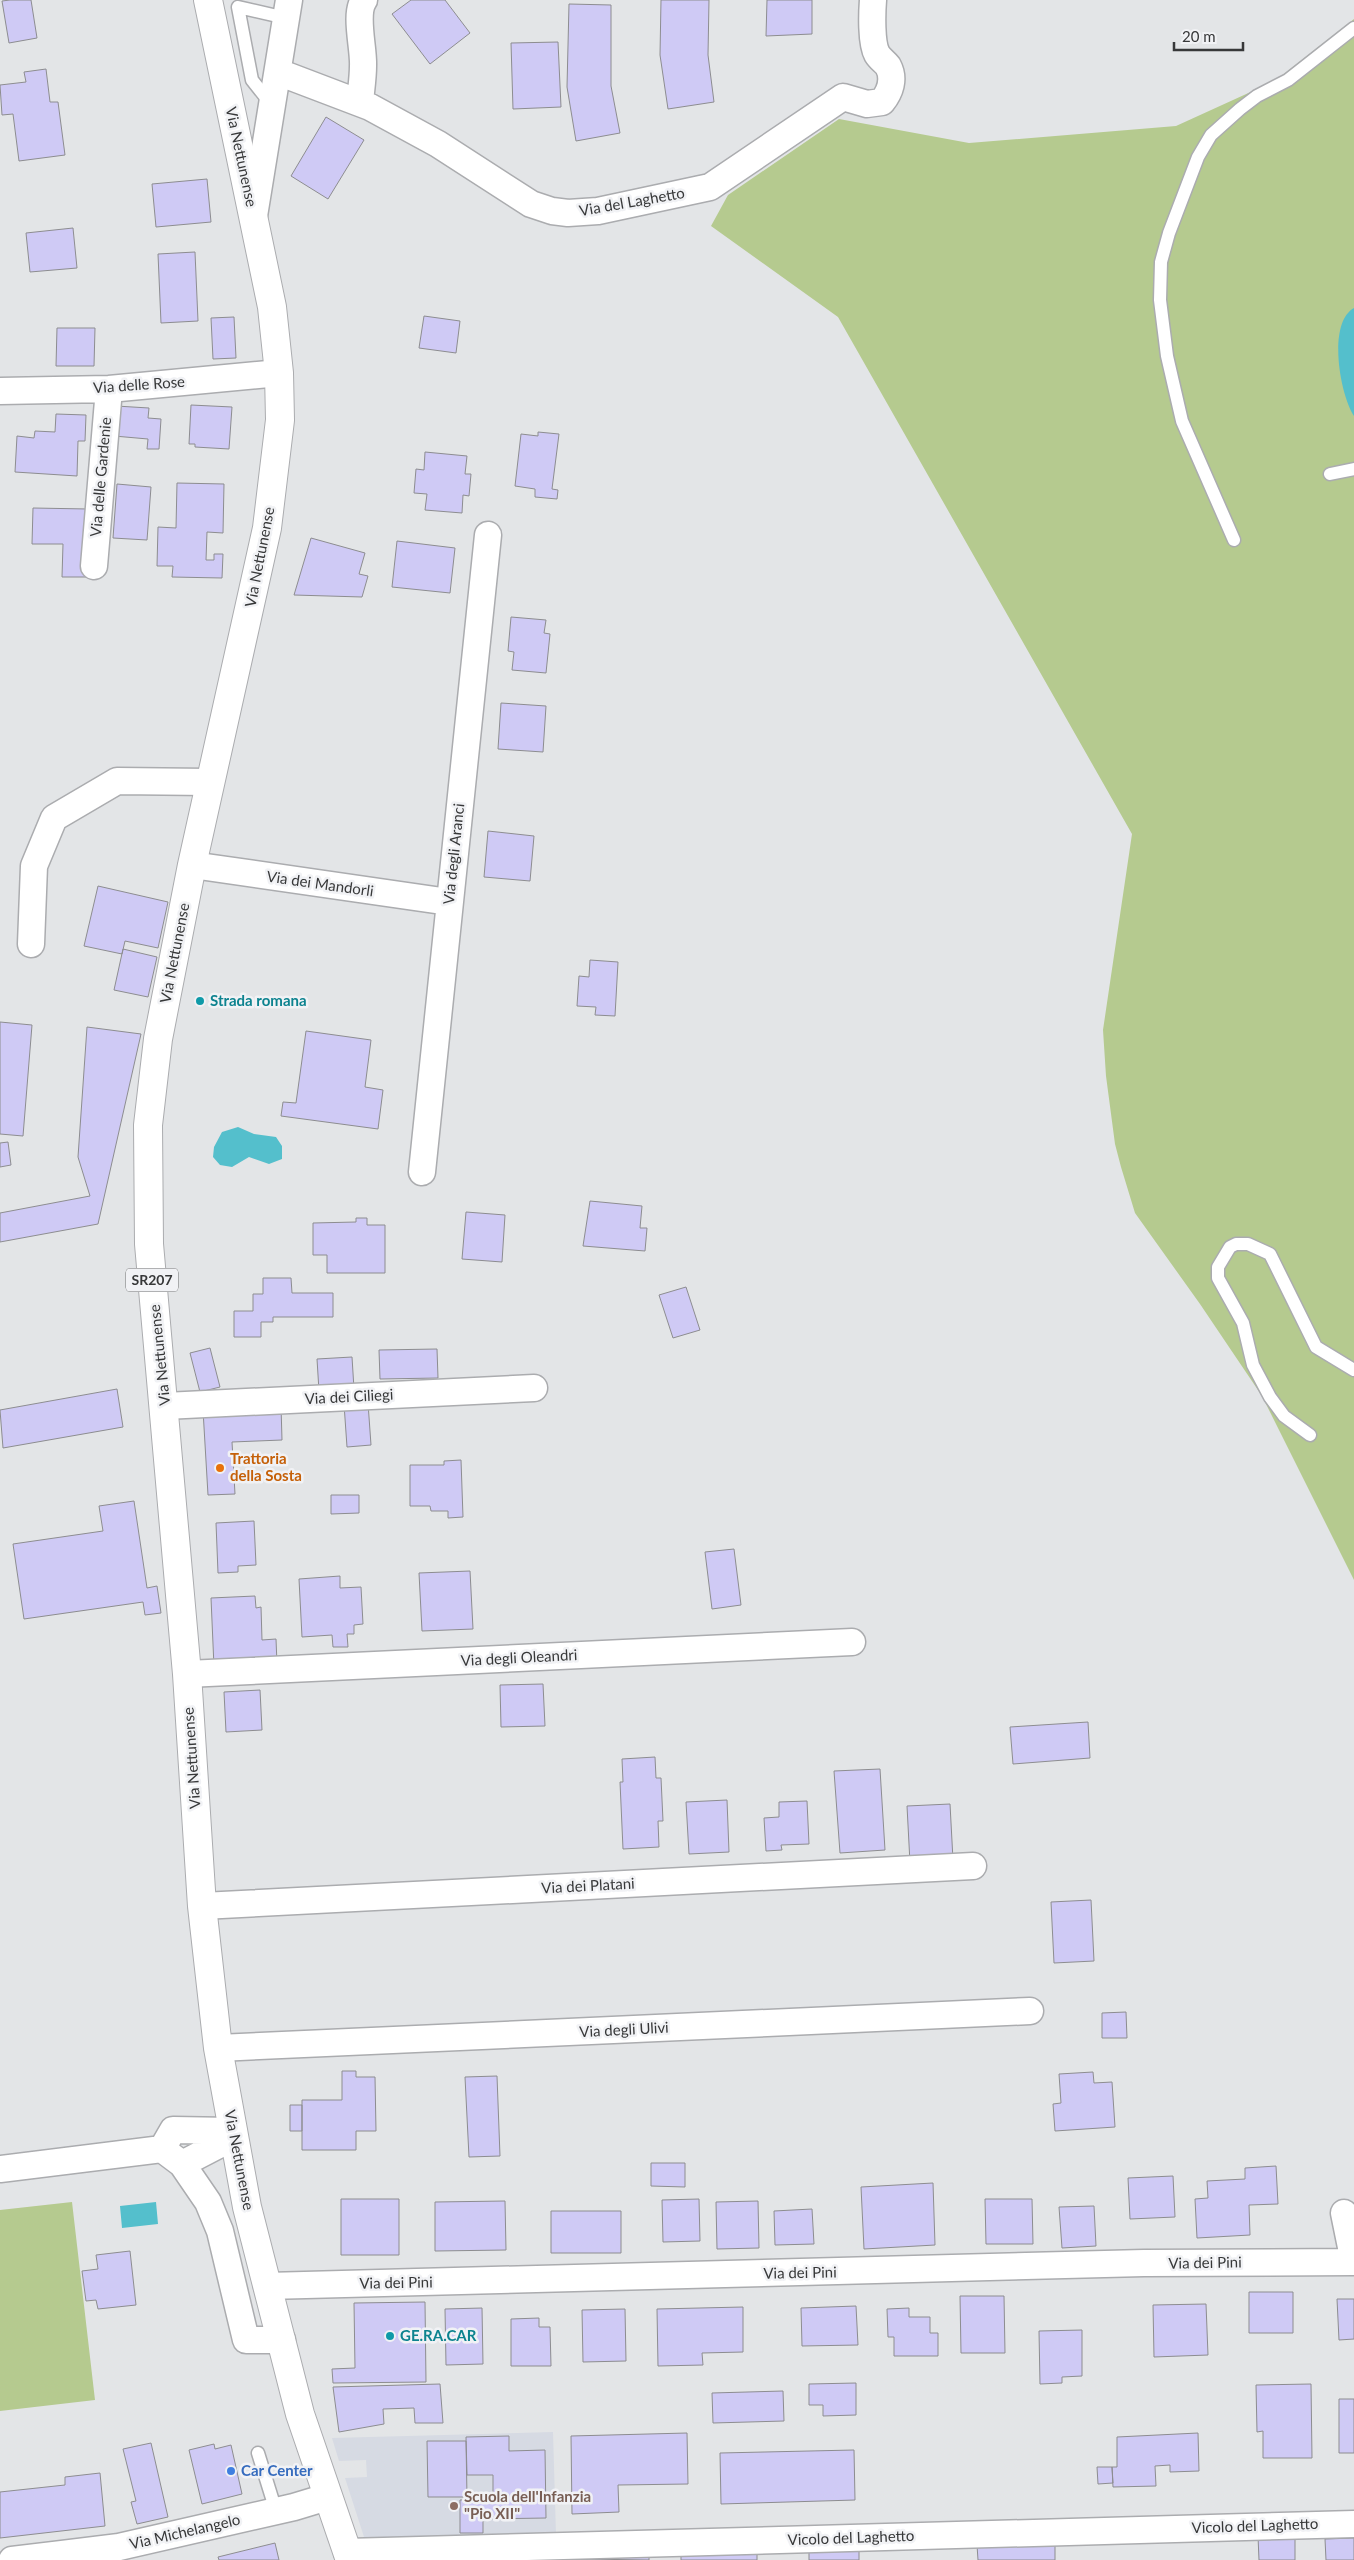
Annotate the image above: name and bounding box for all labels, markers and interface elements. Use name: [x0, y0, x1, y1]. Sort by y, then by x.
scale bar: [1174, 20, 1243, 52]
text: 20 m: [1182, 27, 1216, 45]
street label: Via Nettunense: [223, 105, 261, 209]
street label: Via del Laghetto: [578, 183, 686, 219]
street label: Via delle Rose: [92, 372, 186, 396]
street label: Via delle Gardenie: [86, 416, 114, 537]
street label: Via Nettunense: [240, 505, 278, 609]
street label: Via degli Aranci: [439, 802, 467, 905]
street label: Via dei Mandorli: [265, 867, 375, 899]
street label: Via Nettunense: [155, 901, 193, 1005]
place label: Strada romana: [210, 991, 307, 1009]
marker: Strada romana: [194, 995, 206, 1007]
road number: SR207: [126, 1268, 178, 1292]
street label: Via Nettunense: [145, 1303, 173, 1407]
street label: Via dei Ciliegi: [304, 1385, 394, 1407]
place label: Trattoria della Sosta: [230, 1449, 302, 1484]
marker: Trattoria della Sosta: [214, 1462, 226, 1474]
street label: Via degli Oleandri: [460, 1645, 578, 1669]
street label: Via Nettunense: [178, 1707, 204, 1809]
street label: Via dei Platani: [541, 1874, 635, 1896]
street label: Via degli Ulivi: [579, 2018, 669, 2040]
street label: Via Nettunense: [221, 2108, 259, 2212]
street label: Via dei Pini: [1168, 2252, 1242, 2272]
street label: Via dei Pini: [763, 2262, 837, 2282]
street label: Via dei Pini: [359, 2272, 433, 2292]
place label: GE.RA.CAR: [400, 2326, 477, 2344]
marker: GE.RA.CAR: [384, 2330, 396, 2342]
place label: Car Center: [241, 2461, 313, 2479]
marker: Car Center: [225, 2465, 237, 2477]
place label: Scuola dell'Infanzia "Pio XII": [464, 2487, 591, 2522]
marker: Scuola dell'Infanzia "Pio XII": [448, 2500, 460, 2512]
street label: Via Michelangelo: [128, 2510, 242, 2552]
street label: Vicolo del Laghetto: [1191, 2514, 1319, 2536]
street label: Vicolo del Laghetto: [787, 2526, 915, 2548]

